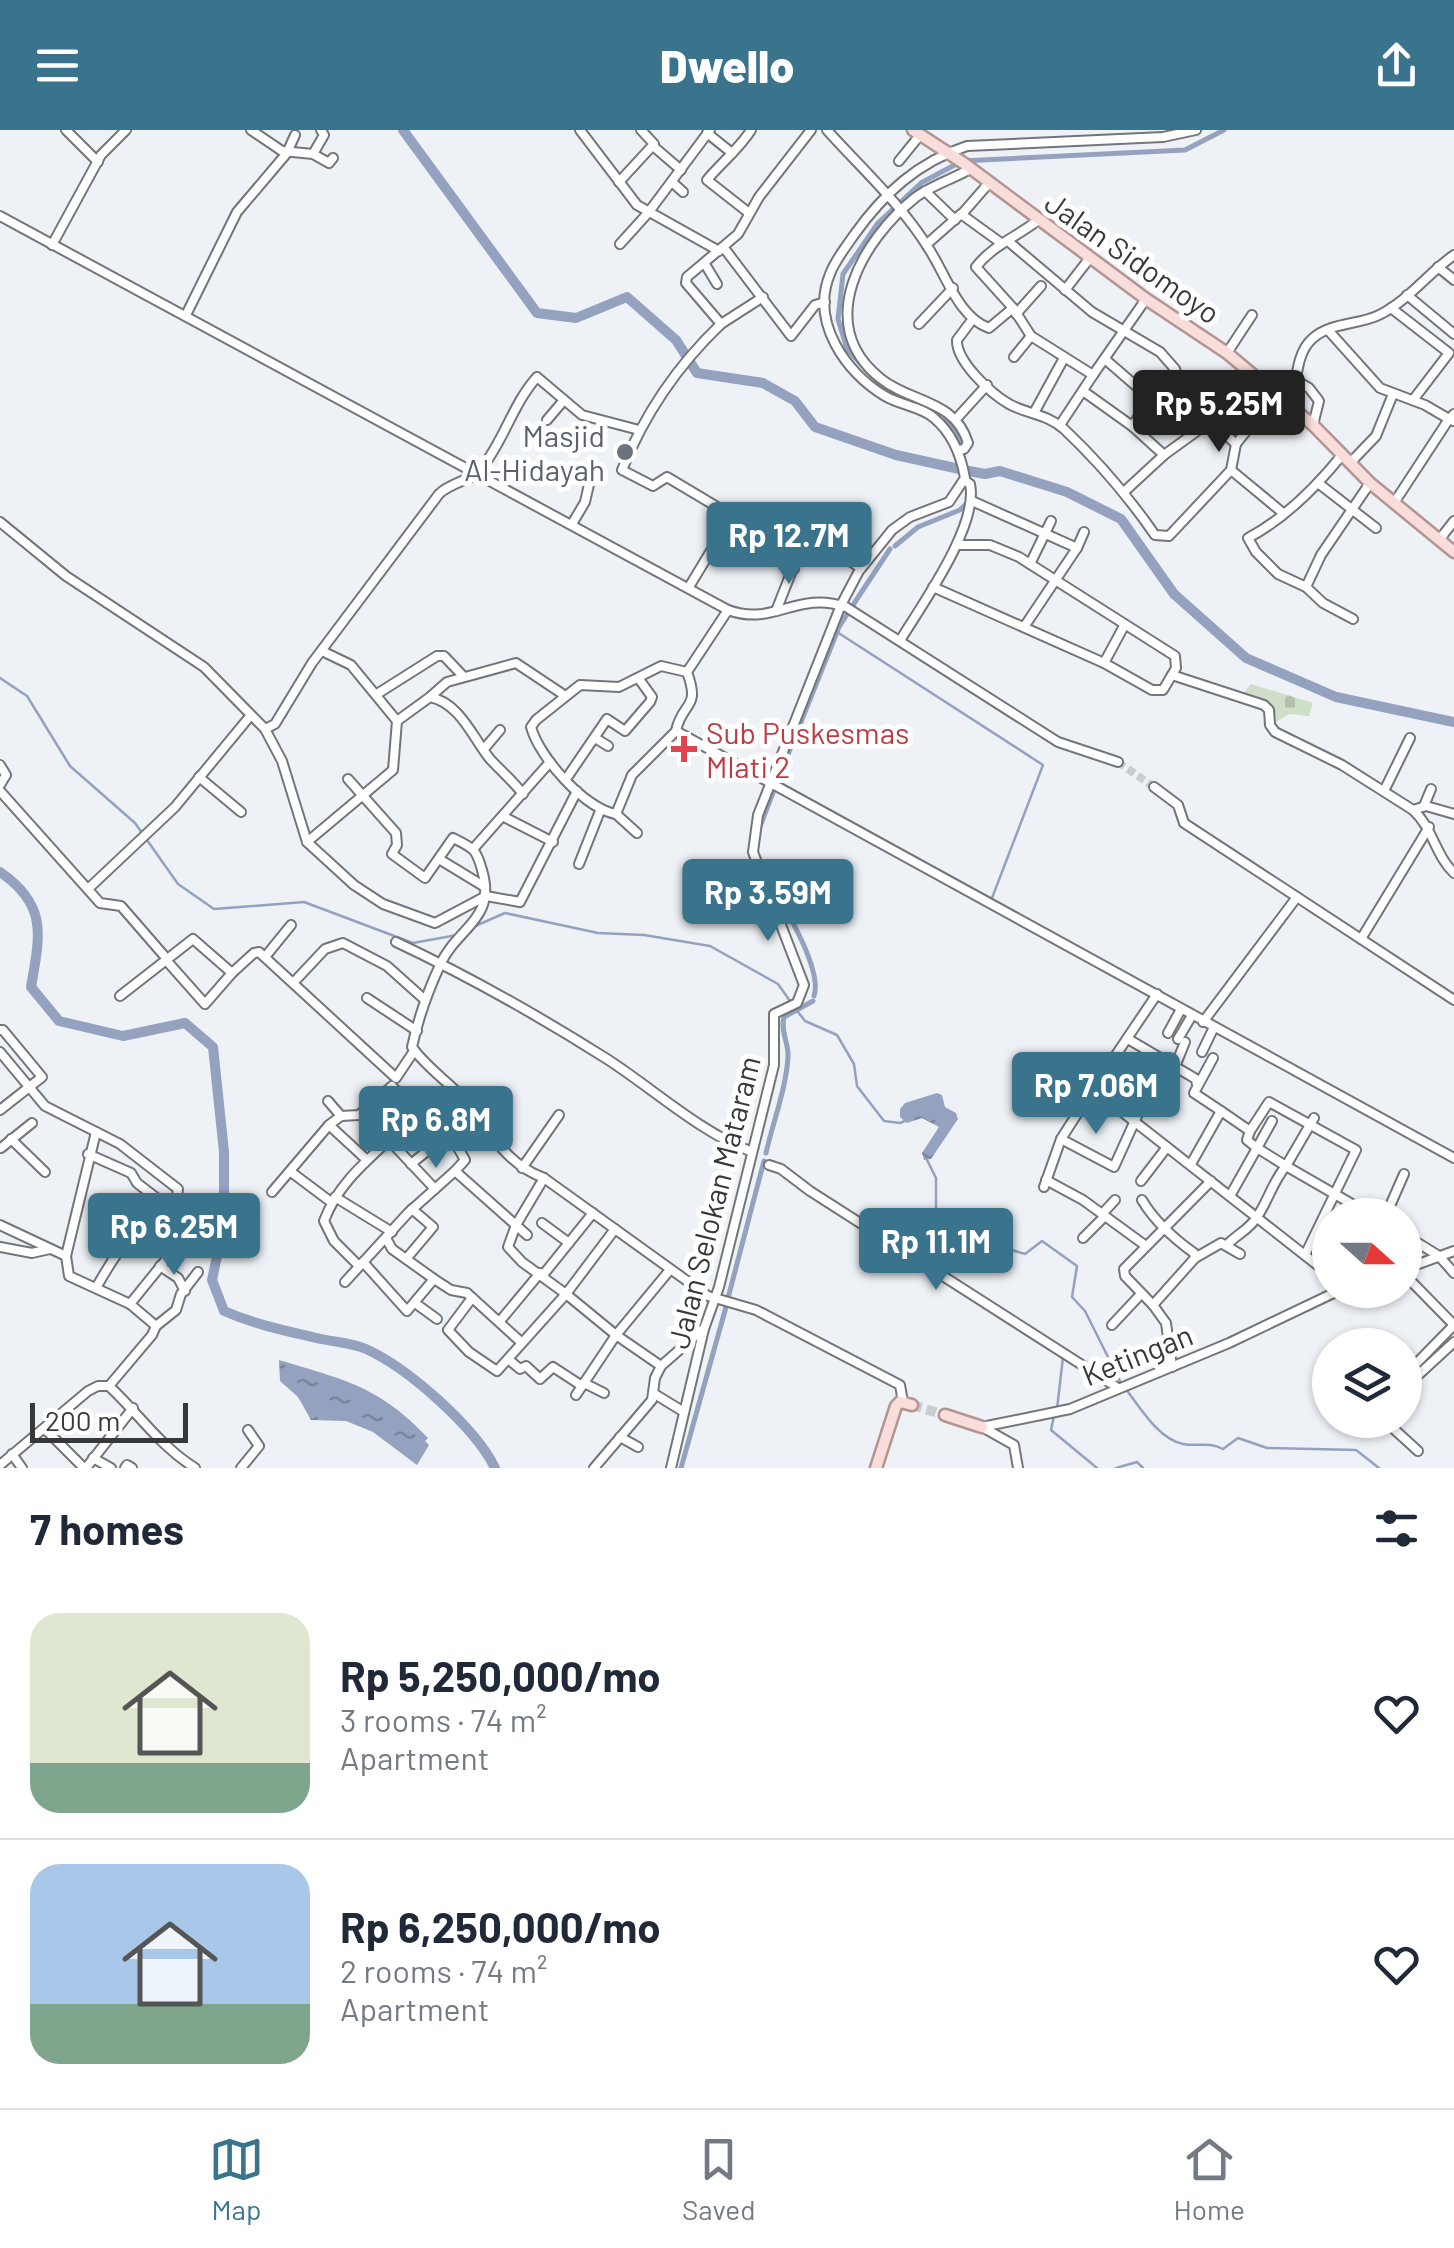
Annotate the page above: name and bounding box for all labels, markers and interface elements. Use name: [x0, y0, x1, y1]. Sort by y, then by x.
icon: menu: [30, 38, 85, 93]
text: Dwello: [660, 38, 794, 92]
icon: share: [1369, 38, 1424, 93]
street label: Jalan Sidomoyo: [1039, 183, 1227, 331]
pin: Rp 5.25M: [1116, 370, 1322, 455]
text: Rp 5.25M: [1155, 383, 1283, 421]
place label: Masjid Al-Hidayah: [464, 417, 605, 487]
marker: Masjid Al-Hidayah: [614, 441, 636, 463]
pin: Rp 12.7M: [686, 502, 892, 587]
text: Rp 12.7M: [729, 515, 849, 553]
place label: Sub Puskesmas Mlati 2: [706, 714, 909, 784]
marker: Sub Puskesmas Mlati 2: [671, 736, 697, 762]
pin: Rp 3.59M: [665, 859, 871, 944]
text: Rp 3.59M: [704, 872, 832, 910]
street label: Jalan Selokan Mataram: [659, 1052, 767, 1352]
pin: Rp 7.06M: [993, 1052, 1199, 1137]
text: Rp 7.06M: [1034, 1065, 1158, 1103]
pin: Rp 6.8M: [344, 1086, 528, 1171]
text: Rp 6.8M: [381, 1099, 491, 1137]
pin: Rp 6.25M: [71, 1193, 277, 1278]
north arrow: [1312, 1198, 1422, 1308]
map controls: [1312, 1198, 1422, 1438]
text: Rp 6.25M: [110, 1206, 238, 1244]
pin: Rp 11.1M: [833, 1208, 1039, 1293]
text: Rp 11.1M: [881, 1221, 991, 1259]
street label: Ketingan: [1077, 1316, 1197, 1392]
button: layers: [1312, 1328, 1422, 1438]
scale bar: [30, 1398, 188, 1442]
text: 200 m: [45, 1403, 120, 1437]
icon: filters: [1369, 1501, 1424, 1556]
text: 7 homes: [30, 1503, 184, 1553]
text: Rp 5,250,000/mo: [340, 1650, 661, 1700]
icon: home: [110, 1653, 230, 1773]
icon: heart: [1369, 1686, 1424, 1741]
text: 3 rooms · 74 m²: [340, 1700, 547, 1738]
text: Apartment: [340, 1738, 489, 1776]
text: Rp 6,250,000/mo: [340, 1901, 661, 1951]
icon: home: [110, 1904, 230, 2024]
icon: heart: [1369, 1937, 1424, 1992]
text: 2 rooms · 74 m²: [340, 1951, 547, 1989]
text: Apartment: [340, 1989, 489, 2027]
tab: Map: [209, 2132, 264, 2226]
tab: Saved: [682, 2132, 756, 2226]
tab: Home: [1174, 2132, 1245, 2226]

